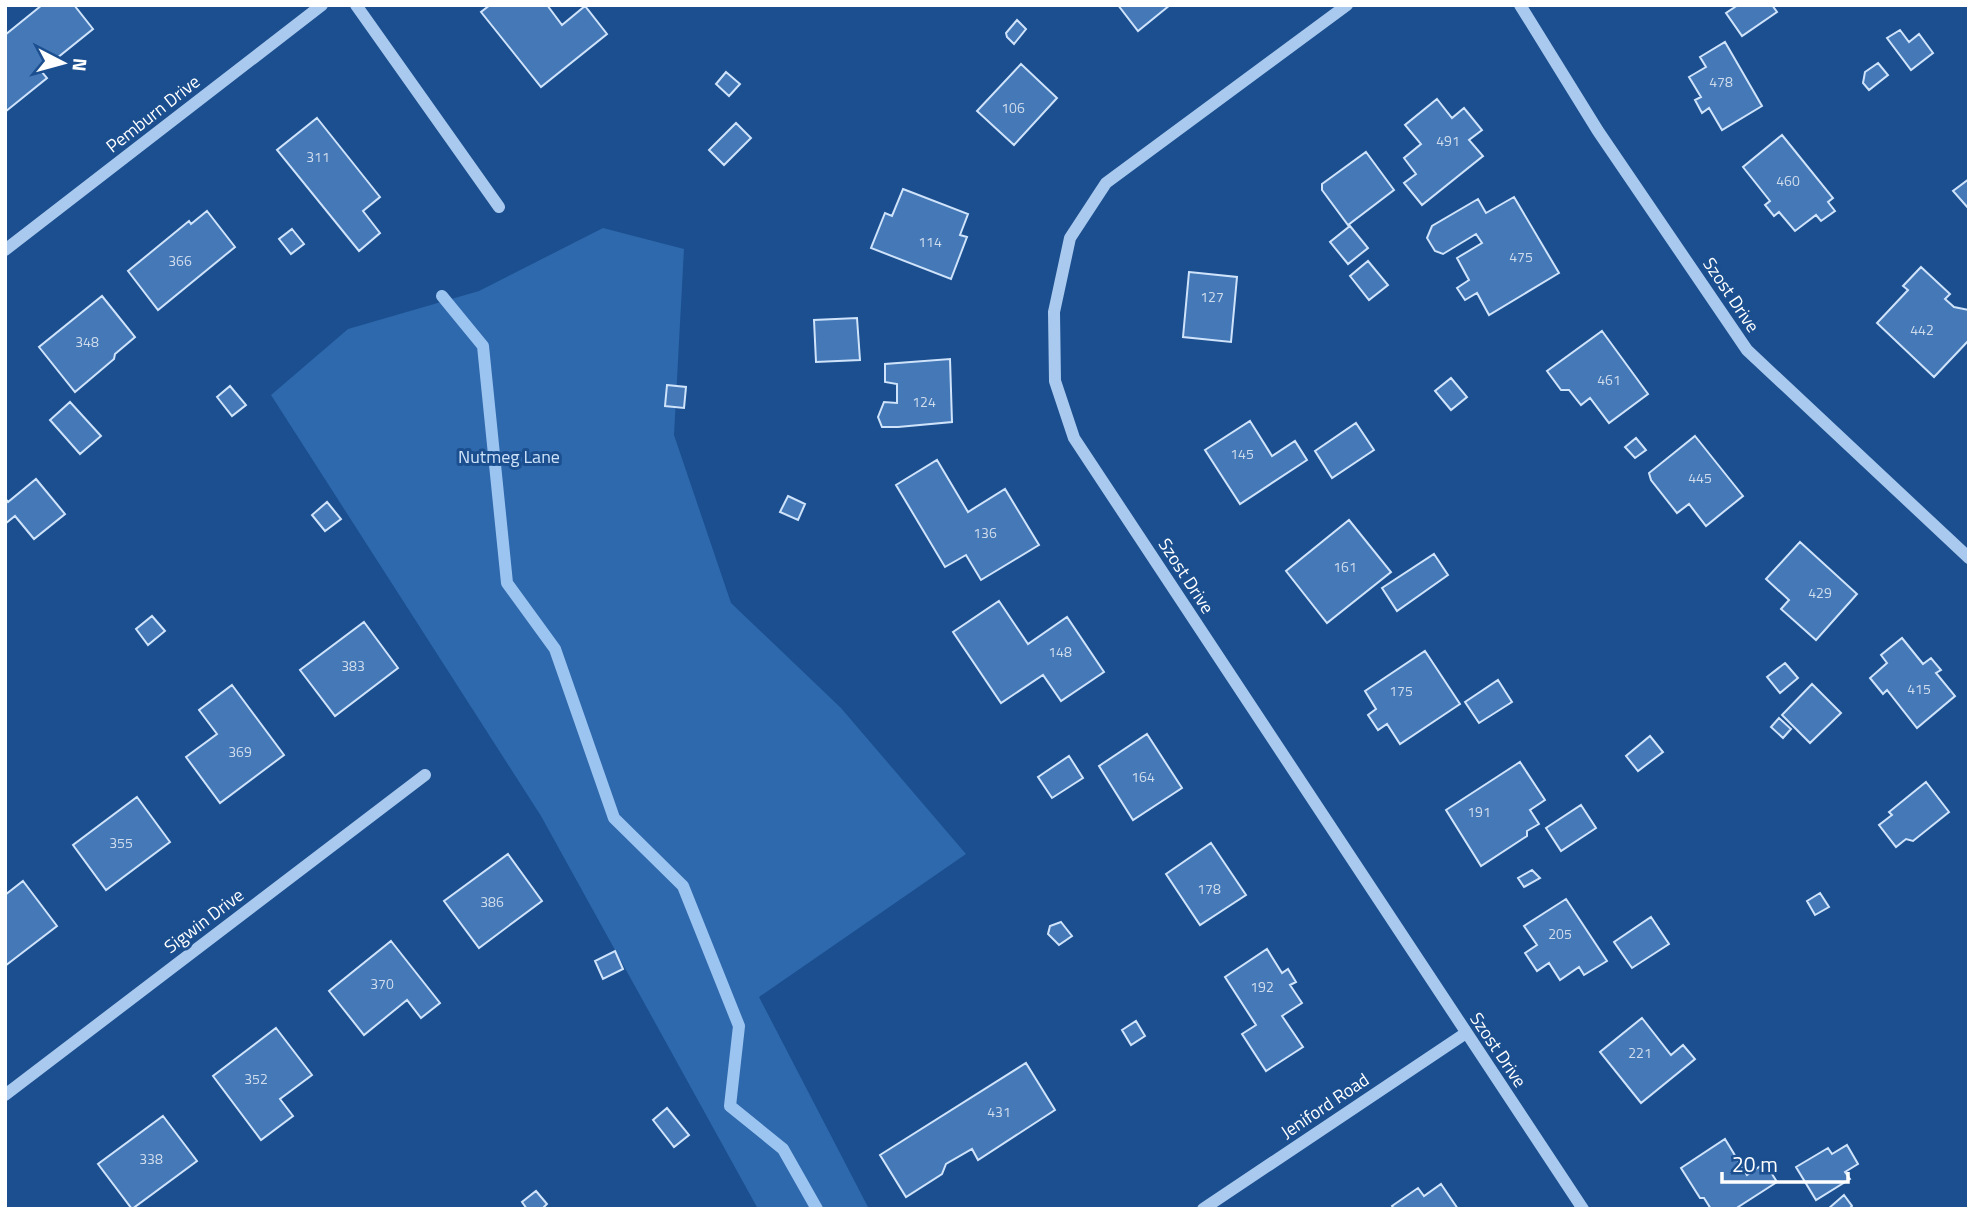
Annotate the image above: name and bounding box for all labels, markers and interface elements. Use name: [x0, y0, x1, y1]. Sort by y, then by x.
north arrow: [28, 28, 98, 98]
text: N: [65, 57, 96, 73]
street label: Pemburn Drive: [100, 68, 206, 159]
house number: 478: [1709, 71, 1733, 92]
house number: 106: [1001, 97, 1025, 118]
house number: 491: [1436, 130, 1460, 151]
house number: 311: [306, 146, 330, 167]
house number: 460: [1776, 170, 1800, 191]
house number: 114: [918, 231, 942, 252]
house number: 475: [1509, 246, 1533, 267]
house number: 366: [168, 250, 192, 271]
street label: Szost Drive: [1696, 252, 1766, 338]
house number: 127: [1200, 286, 1224, 307]
house number: 442: [1910, 319, 1934, 340]
house number: 348: [75, 331, 99, 352]
house number: 461: [1597, 369, 1621, 390]
house number: 124: [912, 391, 936, 412]
park label: Nutmeg Lane: [458, 443, 560, 470]
house number: 145: [1230, 443, 1254, 464]
house number: 445: [1688, 467, 1712, 488]
house number: 136: [973, 522, 997, 543]
street label: Szost Drive: [1152, 533, 1221, 619]
house number: 161: [1333, 556, 1357, 577]
house number: 429: [1808, 582, 1832, 603]
house number: 148: [1048, 641, 1072, 662]
house number: 383: [341, 655, 365, 676]
house number: 415: [1907, 678, 1931, 699]
house number: 175: [1389, 680, 1413, 701]
house number: 369: [228, 741, 252, 762]
house number: 164: [1131, 766, 1155, 787]
house number: 191: [1467, 801, 1491, 822]
house number: 355: [109, 832, 133, 853]
house number: 178: [1197, 878, 1221, 899]
street label: Sigwin Drive: [158, 882, 249, 960]
house number: 386: [480, 891, 504, 912]
house number: 205: [1548, 923, 1572, 944]
house number: 370: [370, 973, 394, 994]
house number: 192: [1250, 976, 1274, 997]
street label: Szost Drive: [1463, 1007, 1533, 1093]
house number: 221: [1628, 1042, 1652, 1063]
street label: Jeniford Road: [1275, 1066, 1374, 1145]
house number: 352: [244, 1068, 268, 1089]
house number: 431: [987, 1101, 1011, 1122]
scale bar: [1722, 1140, 1848, 1184]
house number: 338: [139, 1148, 163, 1169]
text: 20 m: [1732, 1148, 1778, 1180]

